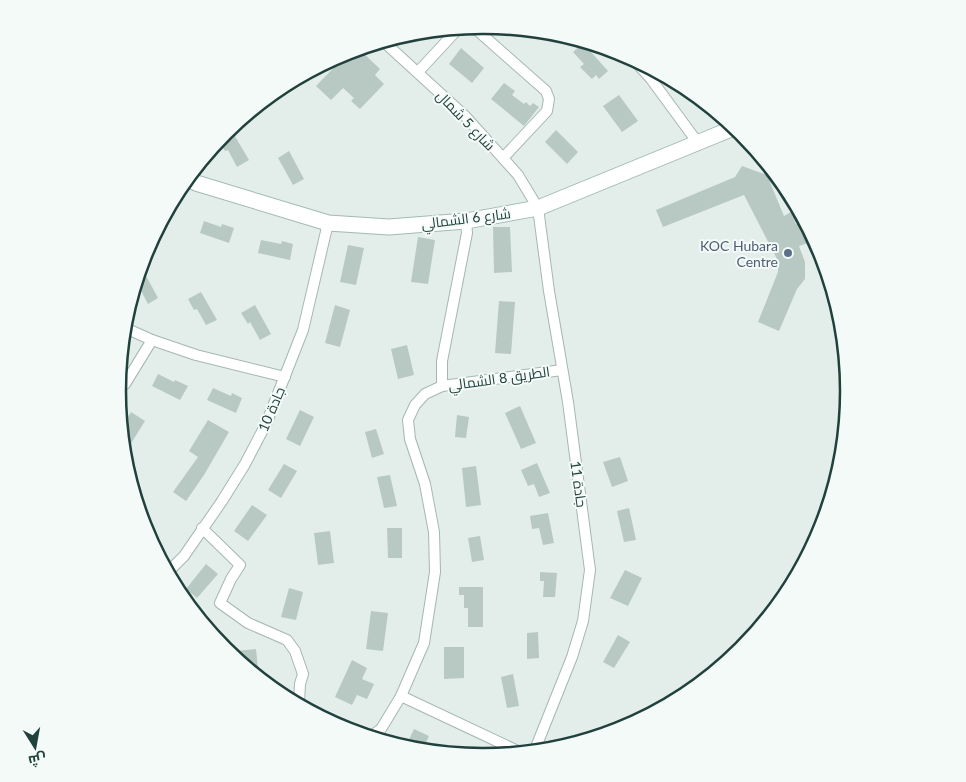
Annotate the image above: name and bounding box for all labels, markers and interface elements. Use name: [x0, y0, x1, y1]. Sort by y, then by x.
street label: شارع 5 شمال: [432, 86, 499, 154]
street label: شارع 6 الشمالي: [420, 204, 512, 236]
place label: KOC Hubara Centre: [700, 237, 778, 270]
marker: KOC Hubara Centre: [782, 247, 794, 259]
street label: الطريق 8 الشمالي: [447, 362, 551, 398]
street label: جادة 10: [254, 384, 288, 434]
street label: جادة 11: [567, 460, 591, 508]
north arrow: [10, 722, 60, 772]
text: ش: [27, 749, 48, 770]

